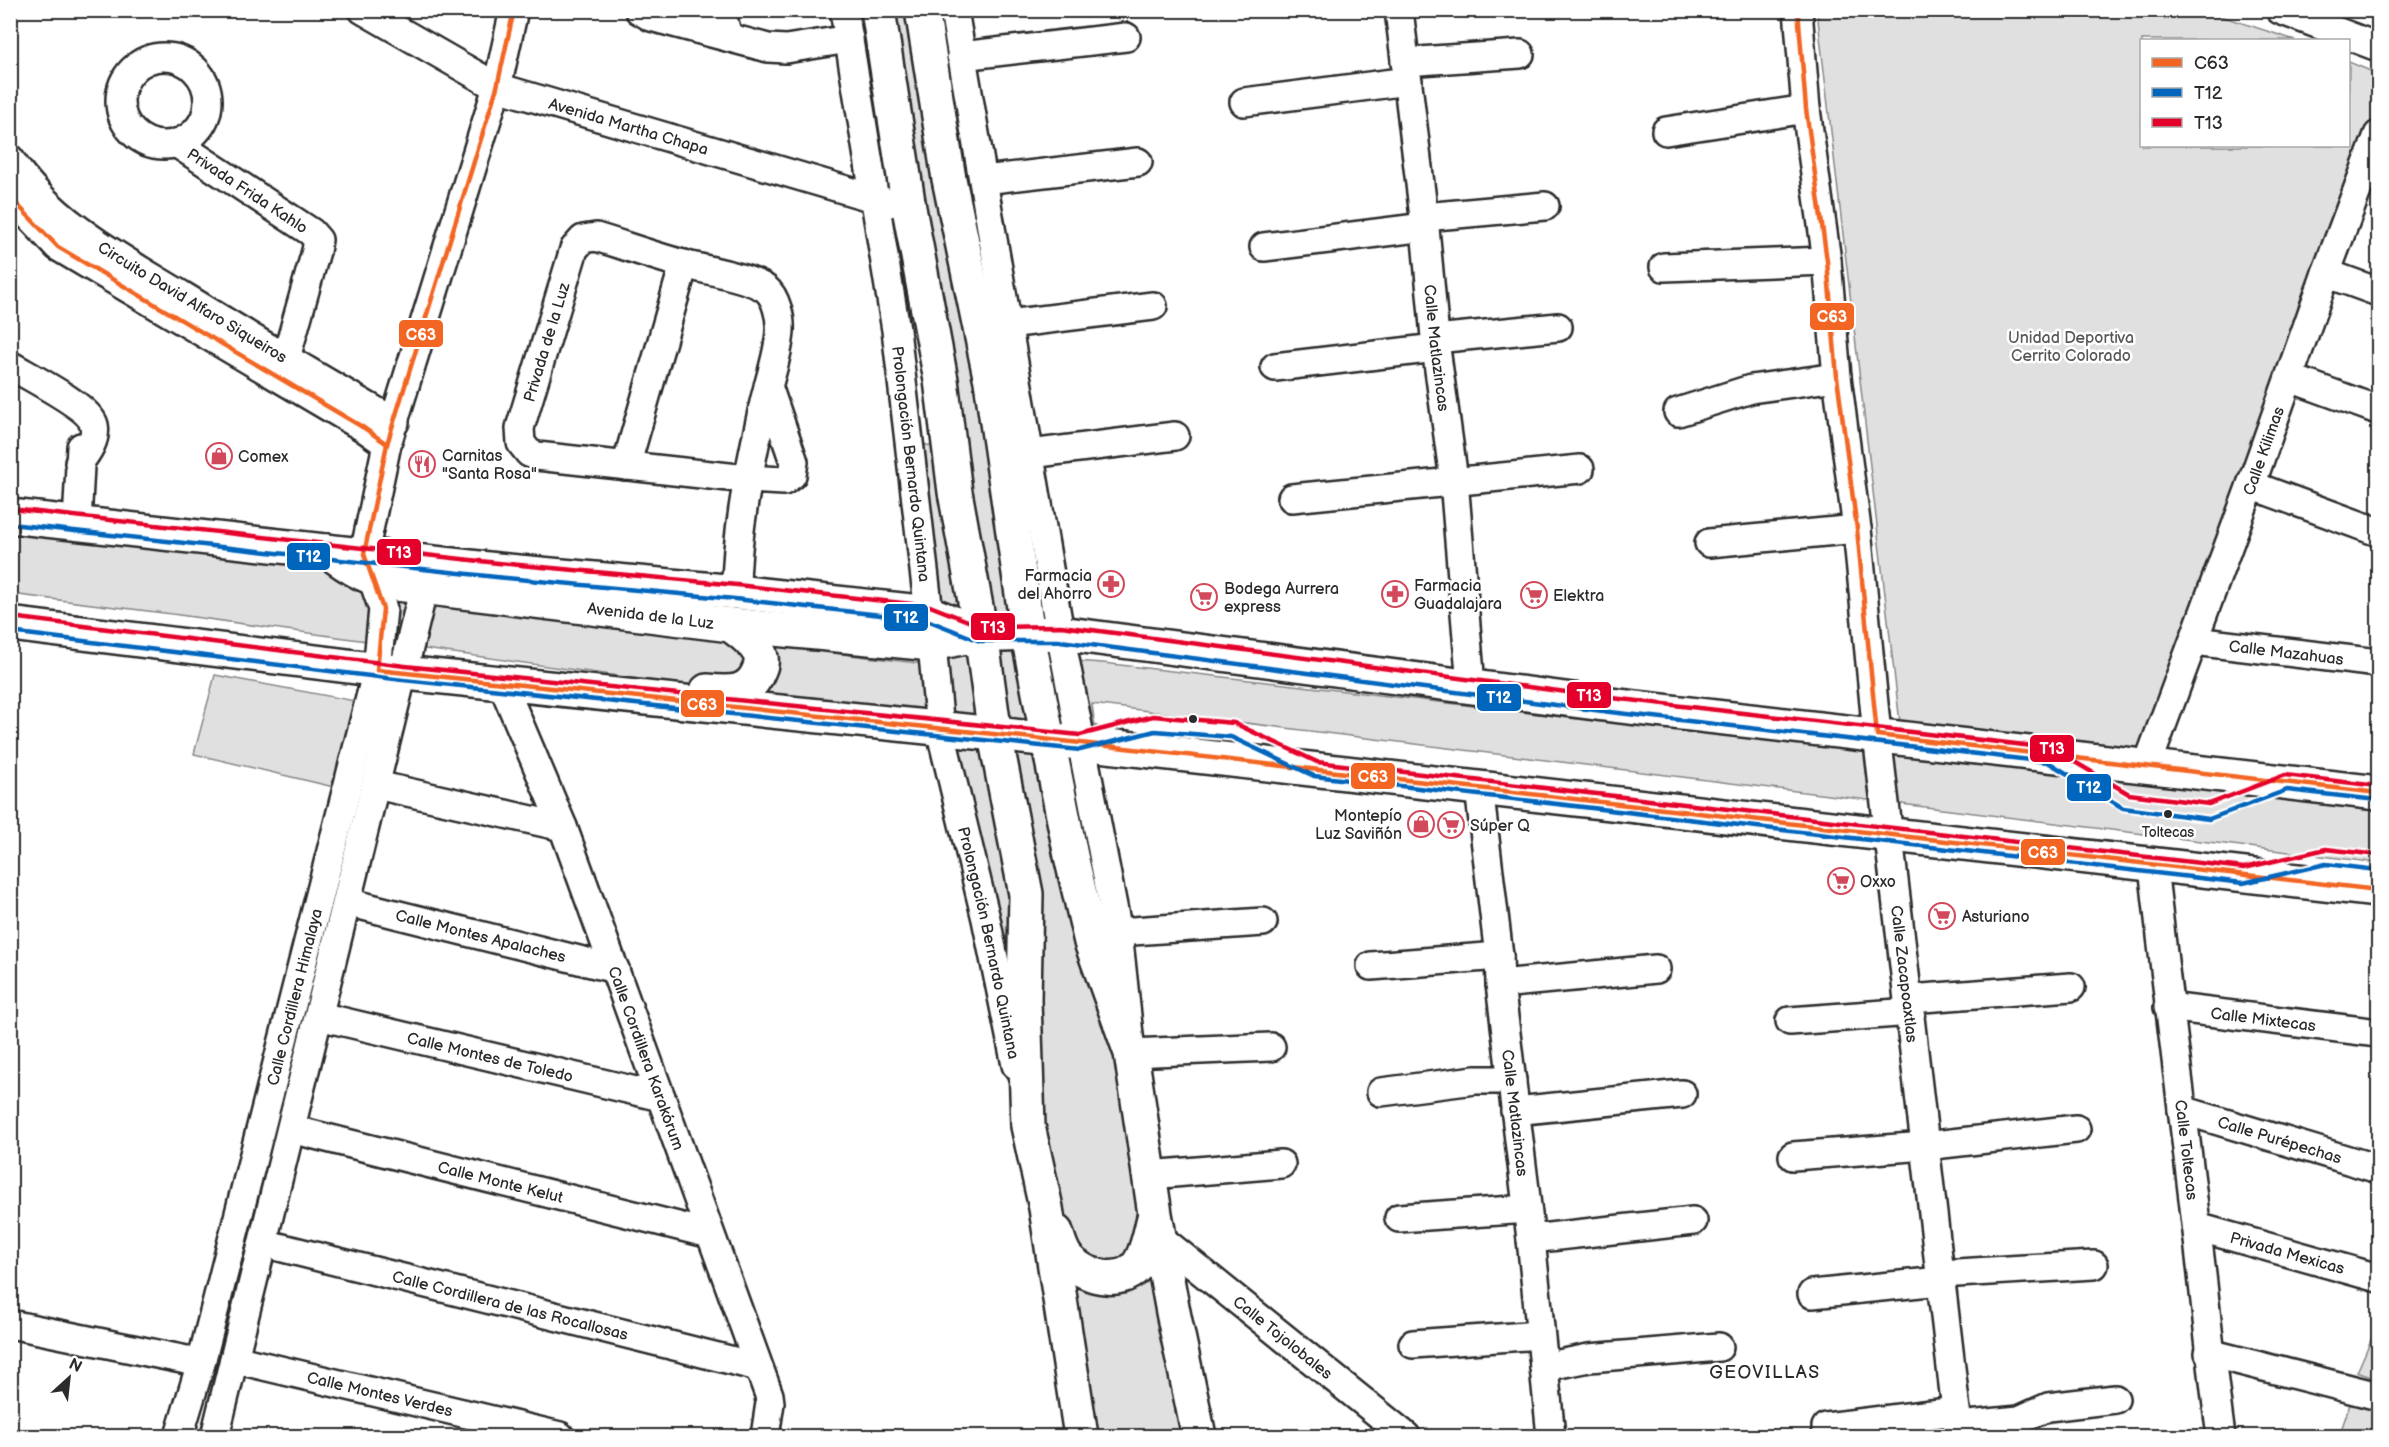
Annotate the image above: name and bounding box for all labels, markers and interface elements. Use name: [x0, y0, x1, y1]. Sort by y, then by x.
legend: [2140, 39, 2350, 147]
text: C63: [2194, 53, 2229, 74]
text: T12: [2194, 83, 2223, 104]
street label: Avenida Martha Chapa: [546, 95, 710, 160]
text: T13: [2194, 113, 2223, 134]
street label: Privada Frida Kahlo: [183, 145, 311, 238]
street label: Circuito David Alfaro Siqueiros: [94, 238, 290, 368]
street label: Privada de la Luz: [520, 280, 575, 404]
street label: Calle Matlazincas: [1419, 284, 1453, 413]
line badge: C63: [1809, 302, 1855, 331]
text: C63: [1817, 308, 1847, 327]
line badge: C63: [398, 319, 444, 348]
text: C63: [406, 326, 436, 345]
park label: Unidad Deportiva Cerrito Colorado: [2008, 329, 2134, 366]
street label: Prolongación Bernardo Quintana: [887, 345, 933, 583]
street label: Calle Kilimas: [2240, 404, 2289, 498]
shop icon: Comex: [204, 441, 234, 471]
place label: Carnitas "Santa Rosa": [442, 447, 537, 484]
place label: Comex: [238, 448, 289, 467]
restaurant icon: Carnitas "Santa Rosa": [407, 449, 437, 479]
line badge: T13: [376, 538, 422, 566]
line badge: T12: [286, 542, 331, 571]
text: T13: [386, 544, 412, 563]
text: T12: [296, 548, 322, 567]
place label: Farmacia del Ahorro: [1017, 567, 1092, 604]
pharmacy icon: Farmacia del Ahorro: [1096, 569, 1126, 599]
place label: Farmacia Guadalajara: [1414, 577, 1502, 614]
pharmacy icon: Farmacia Guadalajara: [1380, 579, 1410, 609]
place label: Bodega Aurrera express: [1224, 580, 1339, 617]
supermarket icon: Elektra: [1519, 580, 1549, 610]
supermarket icon: Bodega Aurrera express: [1189, 582, 1219, 612]
place label: Elektra: [1553, 587, 1604, 606]
street label: Avenida de la Luz: [586, 599, 715, 634]
line badge: T12: [883, 603, 929, 632]
text: T12: [893, 609, 919, 628]
line badge: T13: [970, 612, 1016, 641]
text: T13: [980, 619, 1006, 638]
street label: Calle Mazahuas: [2228, 637, 2345, 670]
line badge: T13: [1566, 681, 1612, 709]
line badge: T12: [1476, 683, 1522, 712]
text: T13: [1576, 687, 1602, 706]
line badge: C63: [680, 689, 725, 718]
text: T12: [1486, 689, 1512, 708]
text: C63: [687, 696, 717, 715]
unlabelled marker: [1187, 713, 1199, 725]
line badge: T13: [2029, 734, 2075, 763]
text: T13: [2039, 740, 2065, 759]
line badge: C63: [1350, 762, 1396, 790]
text: C63: [1358, 768, 1388, 787]
line badge: T12: [2066, 773, 2112, 802]
text: T12: [2076, 779, 2102, 798]
place label: Montepío Luz Saviñón: [1315, 807, 1402, 844]
marker: Toltecas: [2162, 808, 2174, 820]
shop icon: Montepío Luz Saviñón: [1406, 809, 1436, 839]
supermarket icon: Súper Q: [1436, 810, 1466, 840]
place label: Súper Q: [1470, 817, 1530, 836]
place label: Toltecas: [2142, 824, 2194, 841]
street label: Prolongación Bernardo Quintana: [953, 825, 1023, 1061]
line badge: C63: [2020, 838, 2066, 866]
text: C63: [2028, 844, 2058, 863]
supermarket icon: Oxxo: [1826, 866, 1856, 896]
place label: Oxxo: [1860, 873, 1896, 892]
supermarket icon: Asturiano: [1927, 901, 1957, 931]
street label: Calle Zacapoaxtlas: [1886, 904, 1921, 1044]
street label: Calle Montes Apalaches: [393, 906, 568, 967]
street label: Calle Cordillera Himalaya: [264, 907, 327, 1088]
place label: Asturiano: [1962, 908, 2030, 927]
street label: Calle Cordillera Karakórum: [603, 964, 687, 1153]
street label: Calle Mixtecas: [2209, 1004, 2317, 1036]
street label: Calle Montes de Toledo: [405, 1029, 575, 1087]
street label: Calle Matlazincas: [1497, 1049, 1531, 1178]
street label: Calle Toltecas: [2170, 1099, 2201, 1201]
street label: Calle Purépechas: [2215, 1113, 2344, 1168]
street label: Calle Monte Kelut: [435, 1158, 565, 1208]
street label: Privada Mexicas: [2228, 1229, 2347, 1279]
street label: Calle Cordillera de las Rocallosas: [390, 1268, 630, 1345]
street label: Calle Tojolobales: [1229, 1293, 1336, 1384]
north arrow: [39, 1348, 99, 1408]
text: N: [65, 1355, 85, 1377]
district label: GEOVILLAS: [1709, 1362, 1821, 1383]
street label: Calle Montes Verdes: [305, 1369, 454, 1421]

